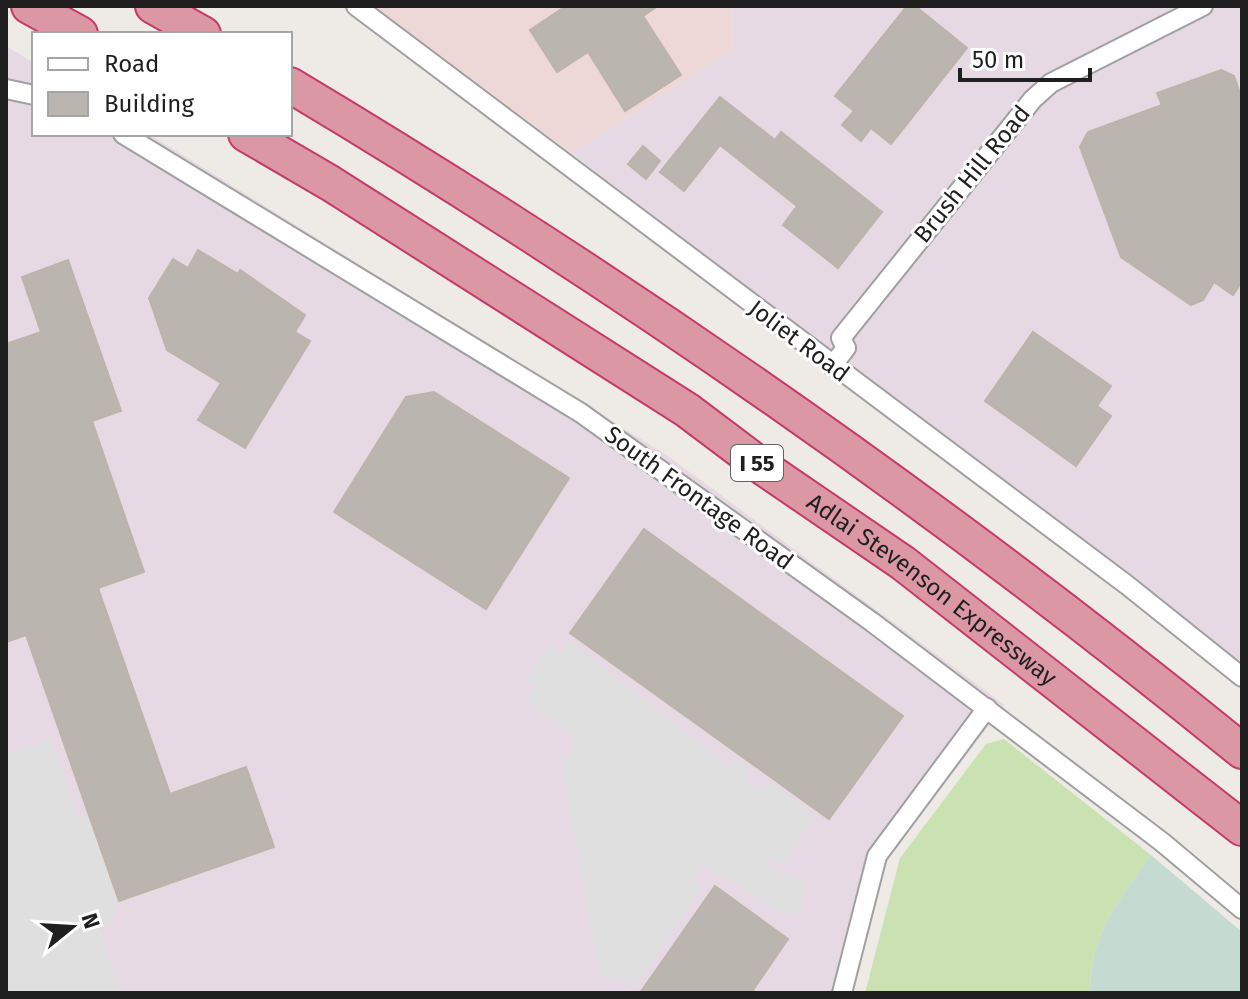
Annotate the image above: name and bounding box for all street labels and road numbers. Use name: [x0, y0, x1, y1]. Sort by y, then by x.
street label: Brush Hill Road: [908, 100, 1036, 248]
street label: Joliet Road: [743, 294, 855, 388]
street label: South Frontage Road: [599, 420, 799, 576]
road number: I 55: [731, 445, 783, 481]
street label: Adlai Stevenson Expressway: [802, 488, 1062, 692]

